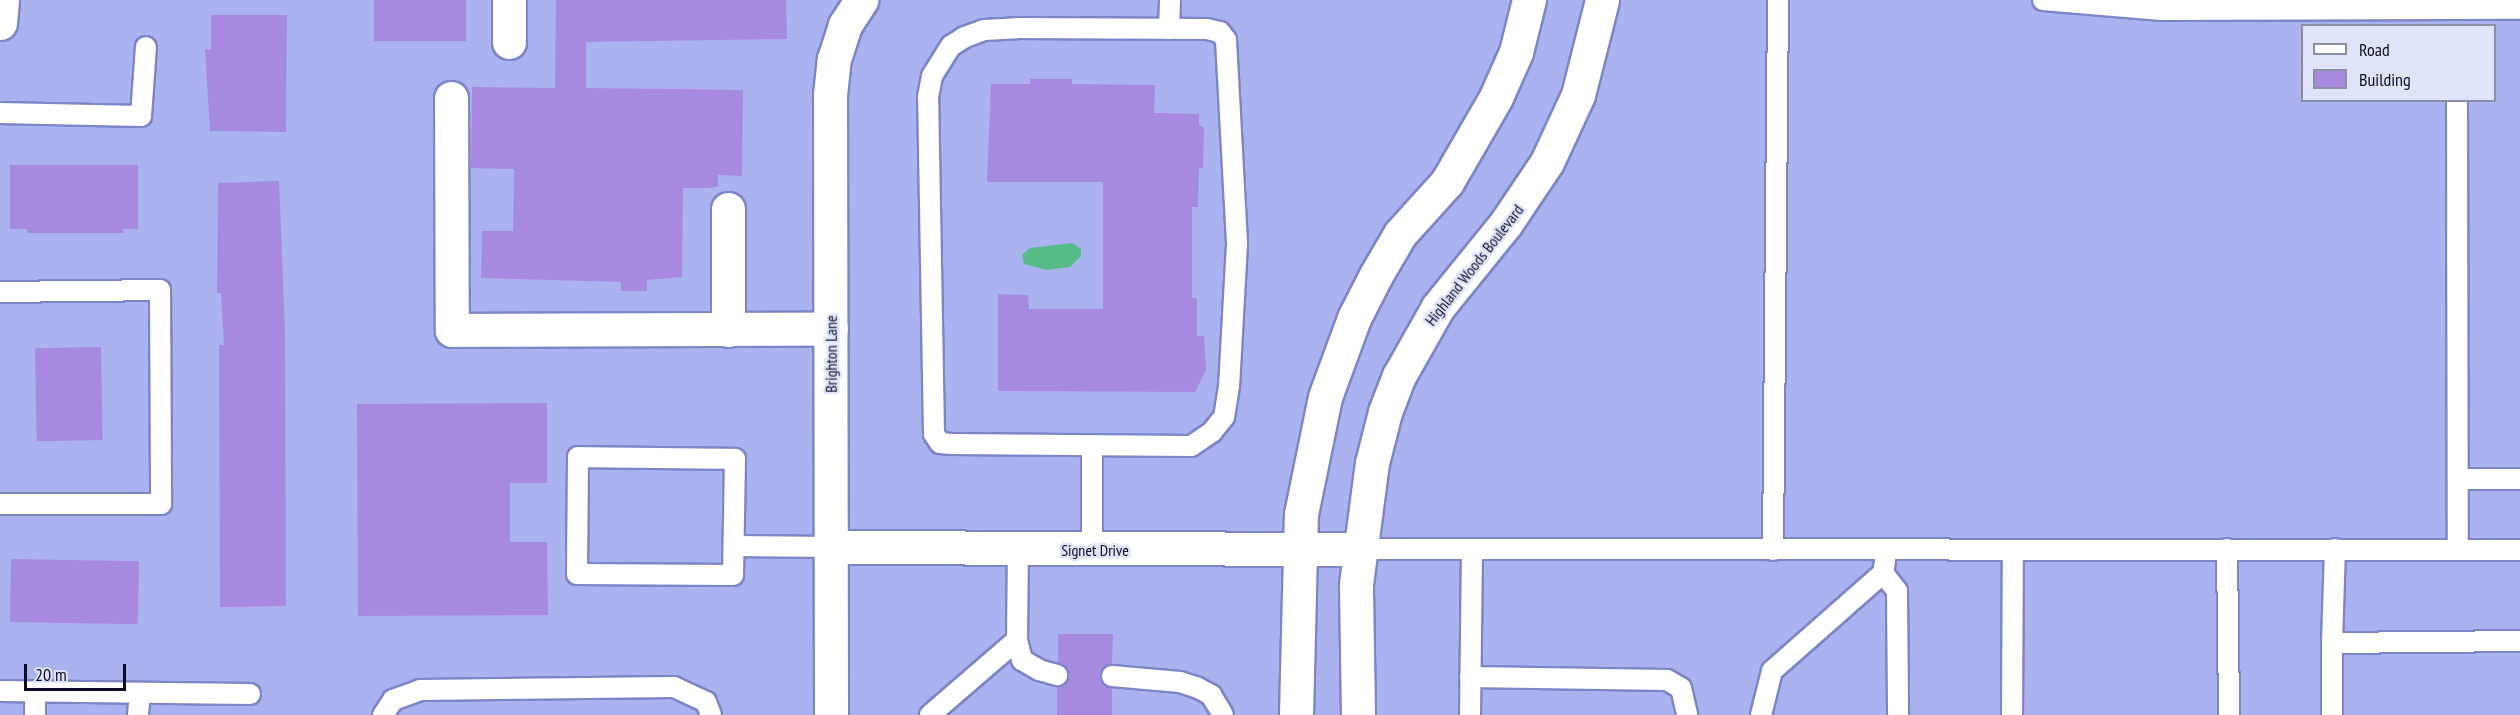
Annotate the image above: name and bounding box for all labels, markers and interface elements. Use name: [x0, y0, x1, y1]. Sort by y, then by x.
legend: [2301, 24, 2496, 102]
text: Road: [2359, 38, 2390, 61]
text: Building: [2359, 68, 2411, 91]
street label: Highland Woods Boulevard: [1421, 201, 1527, 329]
street label: Brighton Lane: [821, 315, 841, 393]
street label: Signet Drive: [1061, 540, 1129, 560]
scale bar: [27, 652, 129, 690]
text: 20 m: [35, 663, 67, 686]

